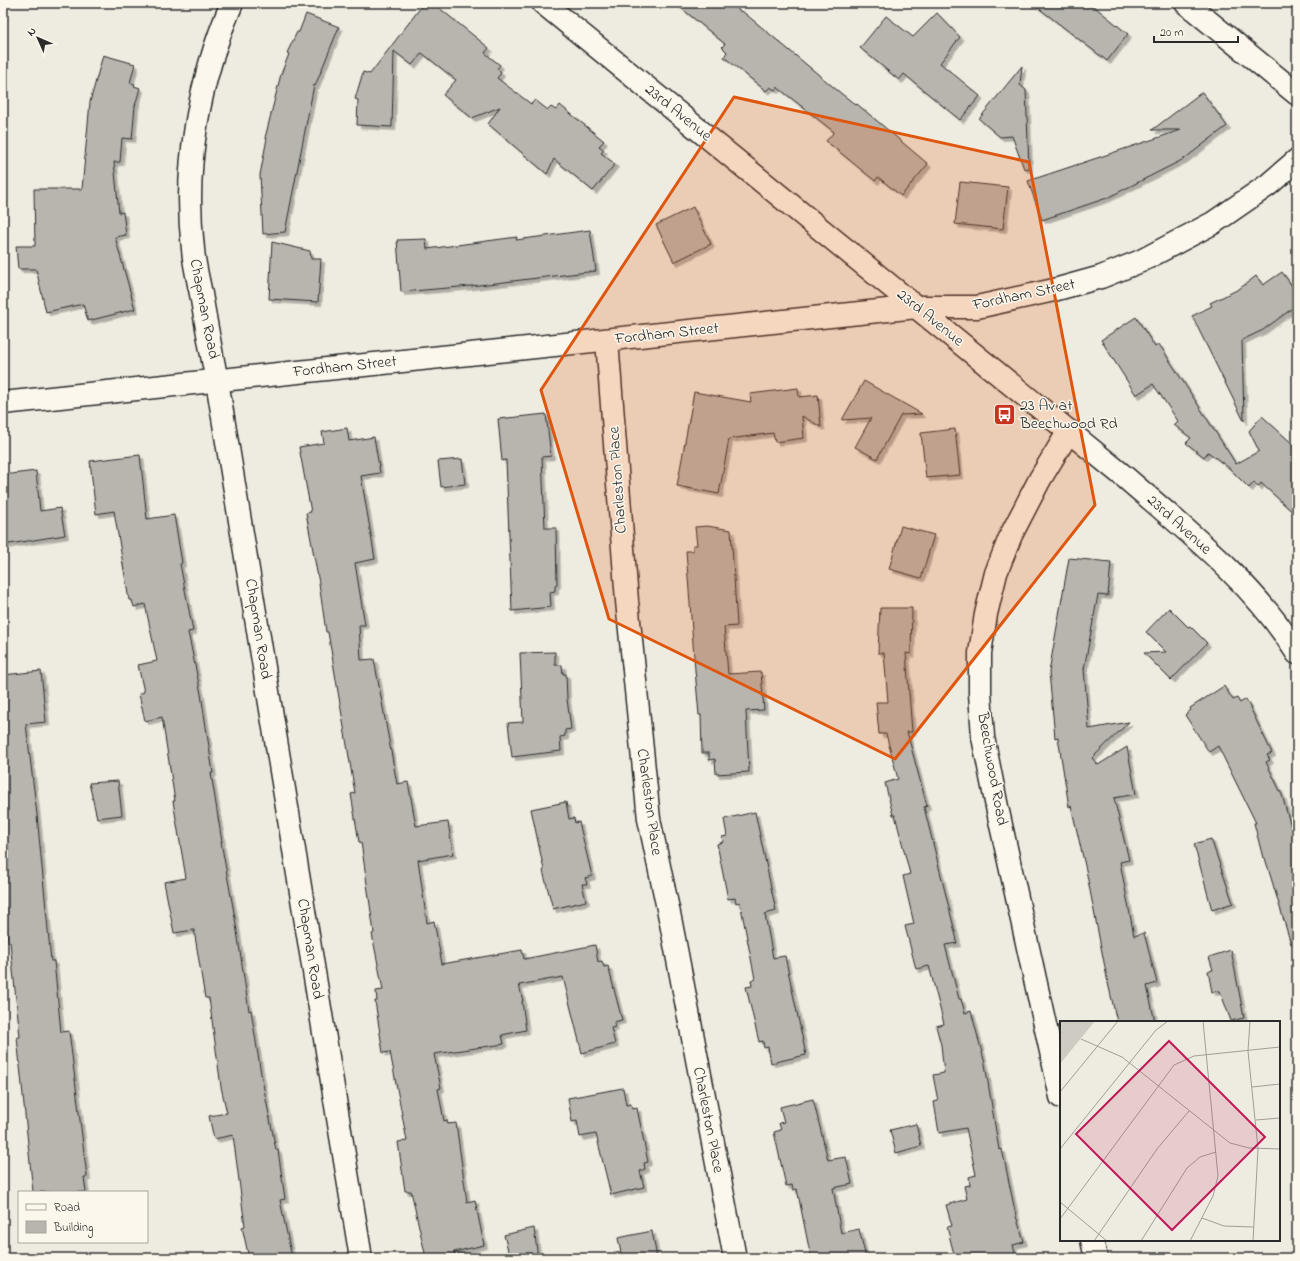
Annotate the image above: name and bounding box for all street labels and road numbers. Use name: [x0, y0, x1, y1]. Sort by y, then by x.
street label: 23rd Avenue: [639, 78, 717, 148]
street label: Chapman Road: [183, 257, 225, 361]
street label: Fordham Street: [970, 272, 1078, 318]
street label: 23rd Avenue: [891, 283, 969, 353]
street label: Fordham Street: [613, 317, 721, 351]
street label: Fordham Street: [291, 350, 399, 384]
street label: Charleston Place: [602, 425, 634, 534]
street label: 23rd Avenue: [1141, 489, 1218, 561]
street label: Chapman Road: [238, 577, 278, 681]
street label: Beechwood Road: [970, 710, 1014, 828]
street label: Charleston Place: [630, 747, 668, 858]
street label: Chapman Road: [290, 897, 330, 1001]
street label: Charleston Place: [686, 1065, 730, 1176]

